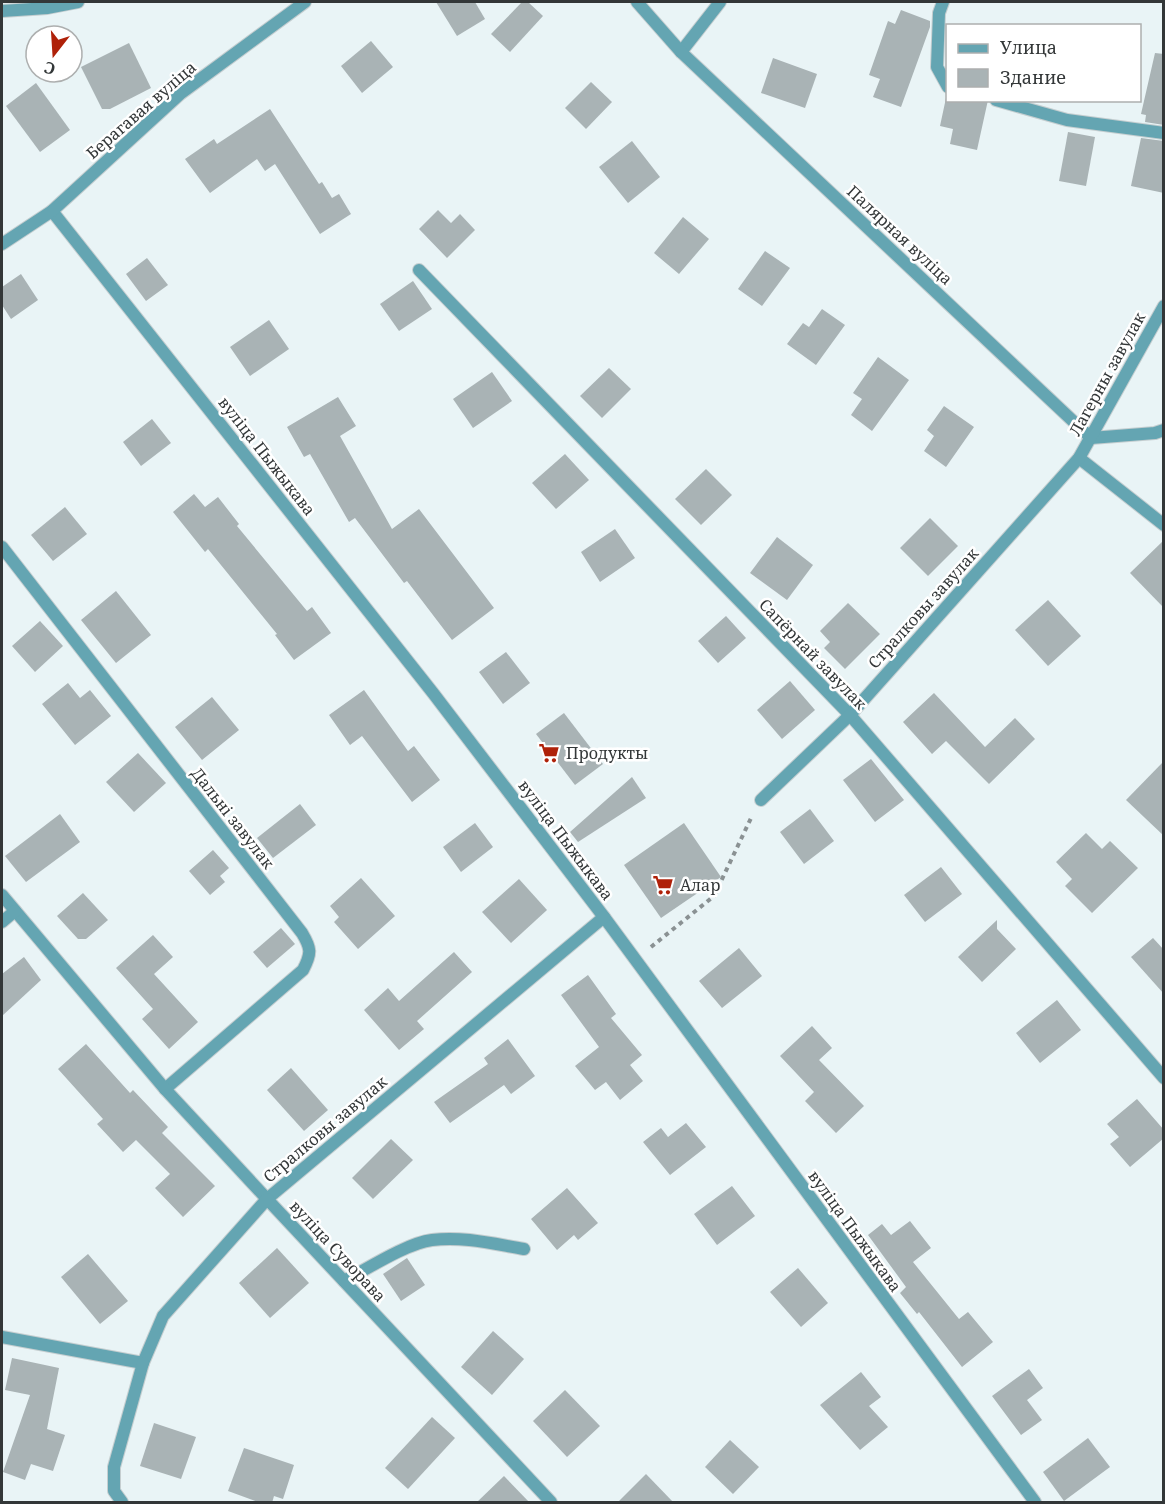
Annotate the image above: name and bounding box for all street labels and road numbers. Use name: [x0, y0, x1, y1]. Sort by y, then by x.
street label: Берагавая вуліца: [81, 56, 201, 164]
street label: Палярная вуліца: [842, 180, 958, 290]
street label: Лагерны завулак: [1064, 308, 1150, 440]
street label: вуліца Пыжыкава: [214, 392, 320, 520]
street label: Стралковы завулак: [863, 543, 983, 673]
street label: Сапёрнай завулак: [754, 594, 872, 715]
street label: Дальні завулак: [187, 763, 280, 874]
street label: вуліца Пыжыкава: [513, 775, 619, 905]
street label: Стралковы завулак: [258, 1070, 392, 1187]
street label: вуліца Пыжыкава: [803, 1166, 907, 1296]
street label: вуліца Суворава: [285, 1195, 391, 1307]

